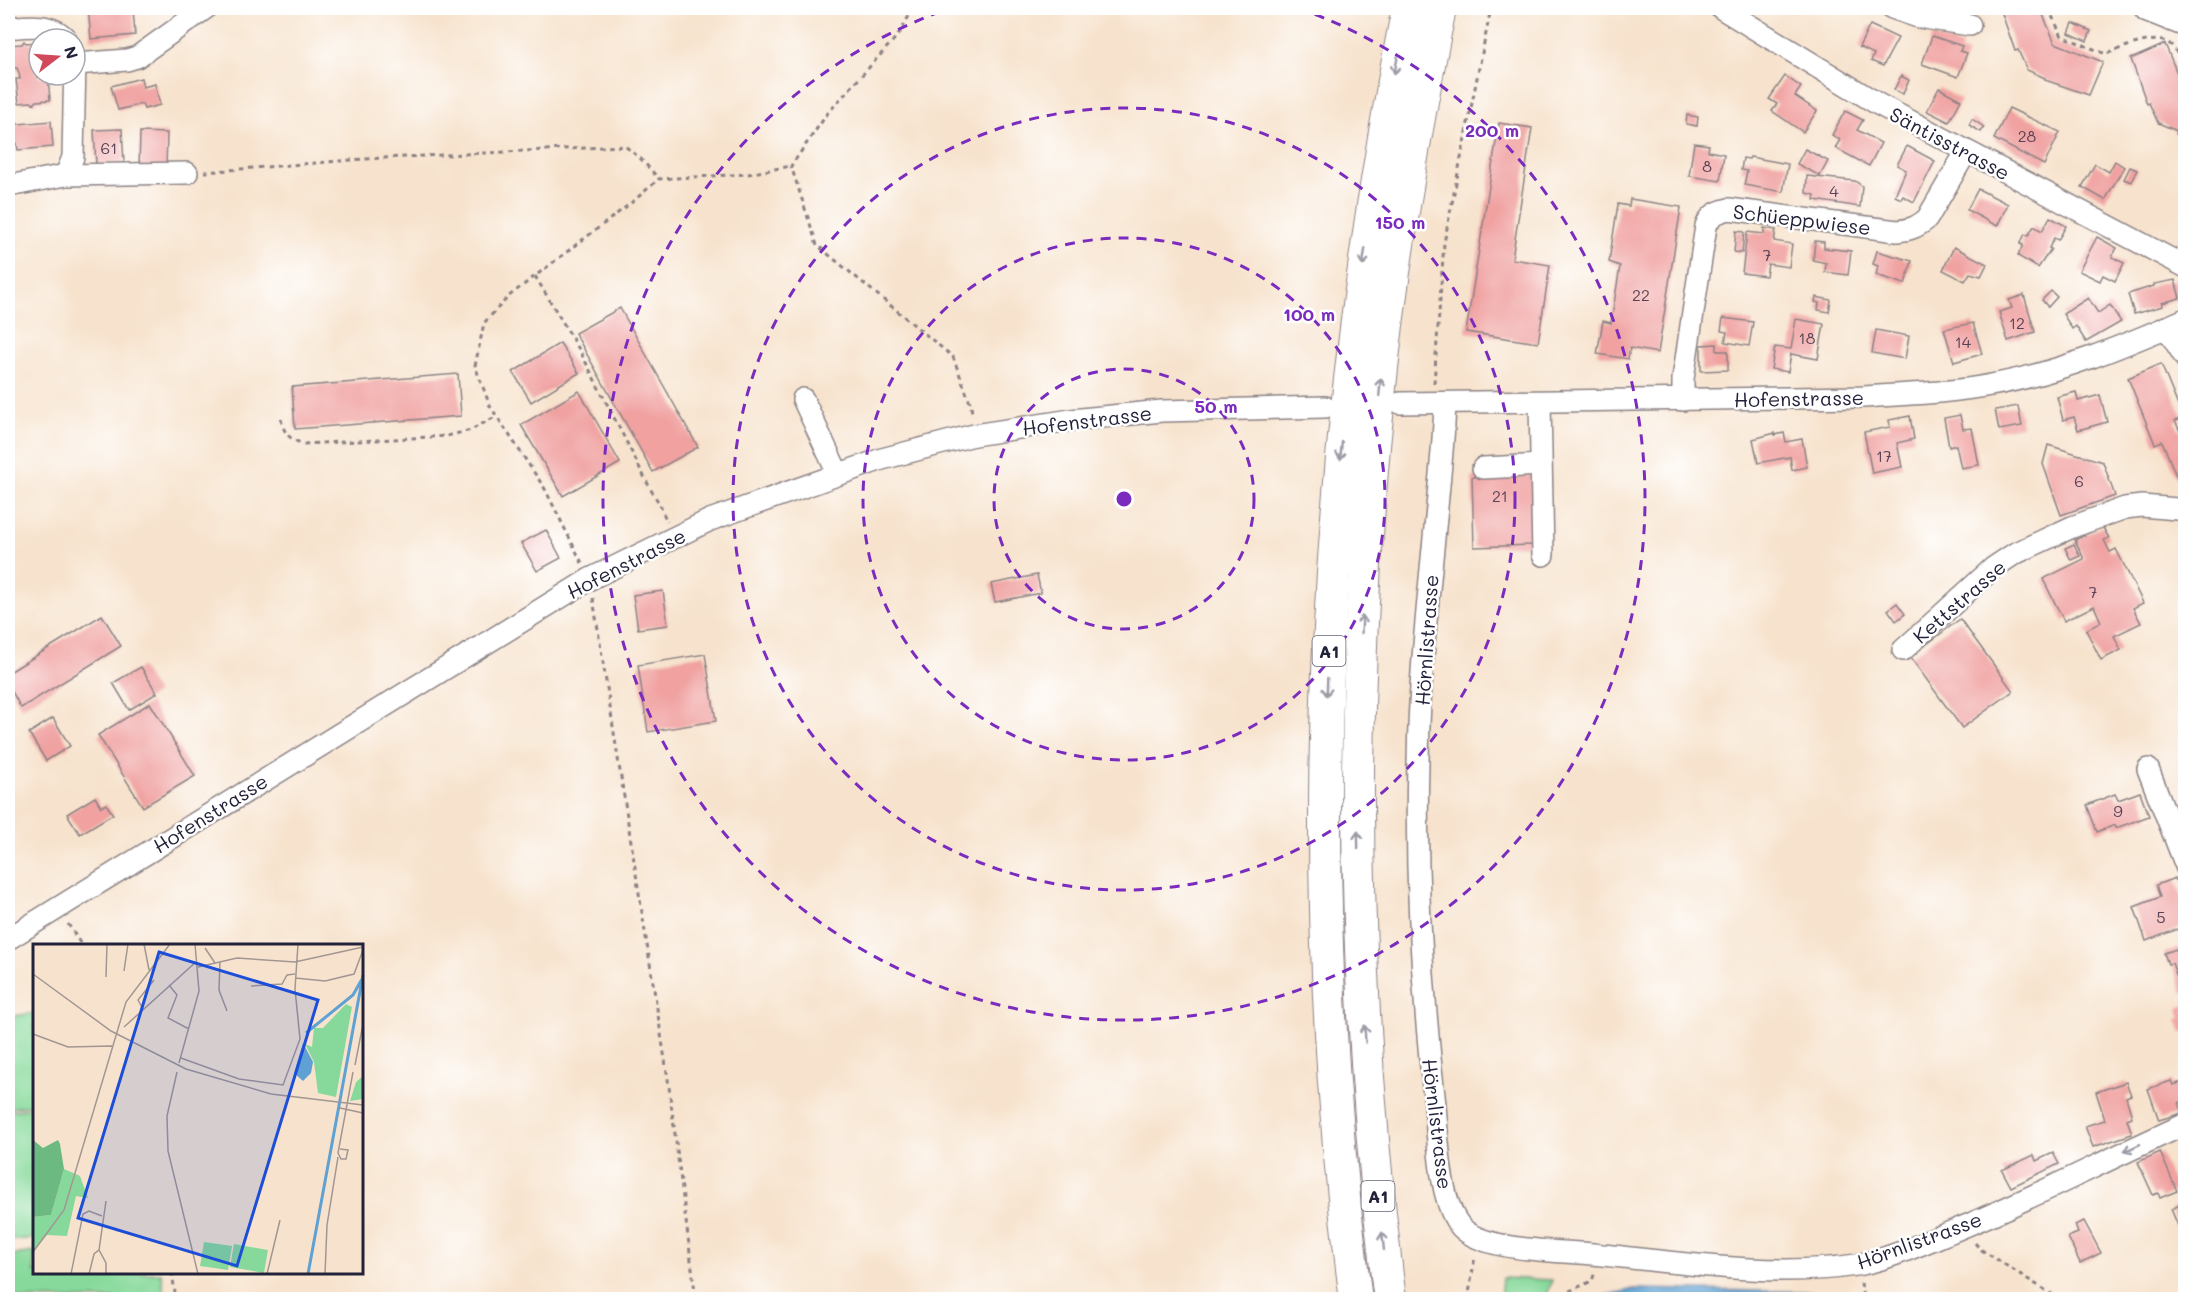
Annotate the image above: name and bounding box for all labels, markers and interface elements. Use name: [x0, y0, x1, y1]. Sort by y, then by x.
north arrow: [27, 27, 87, 87]
text: N: [60, 44, 84, 61]
one-way arrow: [1390, 55, 1401, 74]
street label: Säntisstrasse: [1885, 100, 2015, 186]
text: 200 m: [1465, 118, 1519, 142]
house number: 28: [2018, 125, 2037, 146]
house number: 61: [101, 137, 117, 158]
house number: 8: [1702, 155, 1712, 176]
house number: 4: [1829, 180, 1839, 201]
street label: Schüeppwiese: [1732, 198, 1872, 240]
text: 150 m: [1375, 210, 1425, 234]
house number: 7: [1763, 244, 1772, 265]
one-way arrow: [1359, 247, 1370, 267]
house number: 22: [1632, 284, 1650, 305]
text: 100 m: [1283, 302, 1335, 326]
house number: 12: [2009, 312, 2025, 333]
house number: 18: [1799, 327, 1816, 348]
house number: 14: [1955, 331, 1972, 352]
one-way arrow: [1375, 378, 1386, 398]
street label: Hofenstrasse: [1734, 384, 1864, 412]
text: 50 m: [1195, 394, 1237, 418]
street label: Hofenstrasse: [1021, 399, 1153, 441]
one-way arrow: [1335, 440, 1346, 460]
house number: 17: [1876, 445, 1892, 466]
house number: 6: [2074, 470, 2084, 491]
house number: 21: [1492, 485, 1508, 506]
centre of rings: [1114, 489, 1134, 509]
street label: Hofenstrasse: [562, 522, 690, 604]
street label: Kettstrasse: [1907, 553, 2011, 649]
street label: Hörnlistrasse: [1408, 574, 1444, 706]
house number: 7: [2089, 581, 2098, 602]
one-way arrow: [1356, 614, 1368, 634]
road number: A1: [1312, 636, 1346, 666]
one-way arrow: [1322, 677, 1333, 697]
street label: Hofenstrasse: [148, 767, 272, 859]
house number: 9: [2113, 800, 2123, 821]
one-way arrow: [1352, 830, 1364, 850]
house number: 5: [2156, 906, 2166, 927]
inset map: [33, 944, 363, 1274]
one-way arrow: [1359, 1025, 1370, 1045]
street label: Hörnlistrasse: [1417, 1057, 1459, 1191]
one-way arrow: [2124, 1142, 2142, 1154]
road number: A1: [1362, 1181, 1394, 1211]
street label: Hörnlistrasse: [1853, 1205, 1985, 1275]
one-way arrow: [1377, 1232, 1388, 1252]

